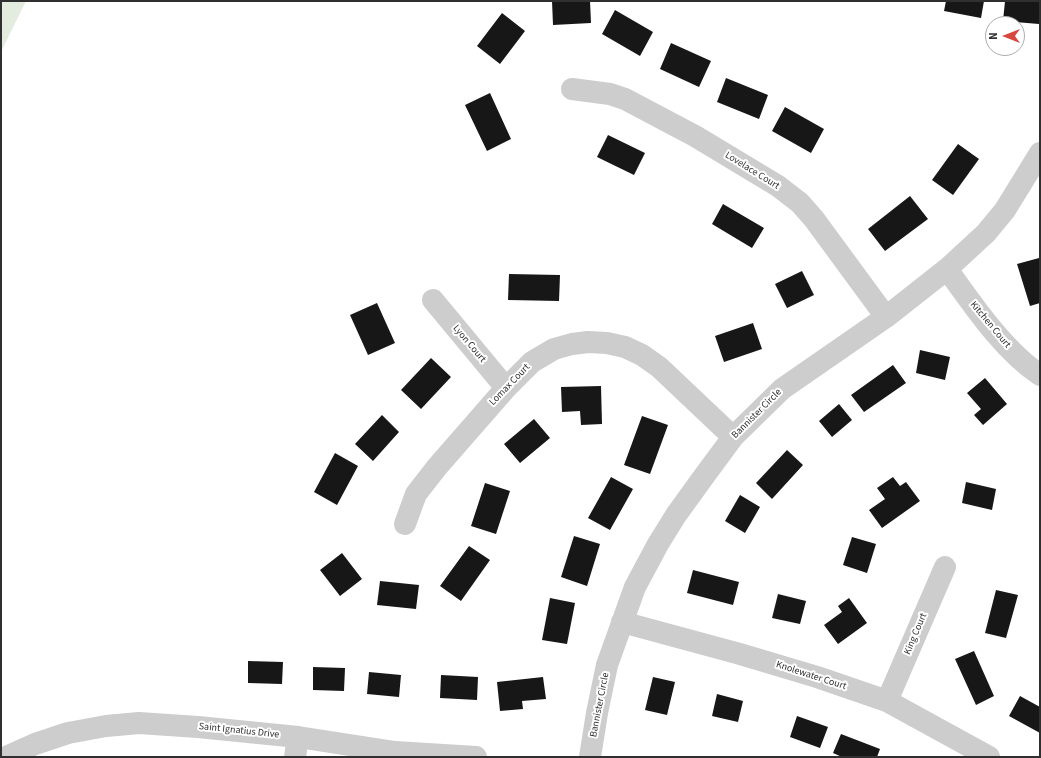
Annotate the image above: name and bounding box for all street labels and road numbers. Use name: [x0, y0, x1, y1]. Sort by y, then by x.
street label: Lovelace Court: [723, 149, 781, 193]
street label: Kitchen Court: [967, 299, 1013, 351]
street label: Lyon Court: [450, 323, 488, 365]
street label: Lomax Court: [487, 362, 533, 408]
street label: Bannister Circle: [730, 387, 784, 441]
street label: King Court: [902, 611, 930, 657]
street label: Knolewater Court: [774, 659, 848, 693]
street label: Bannister Circle: [588, 672, 612, 738]
street label: Saint Ignatius Drive: [198, 721, 280, 741]

